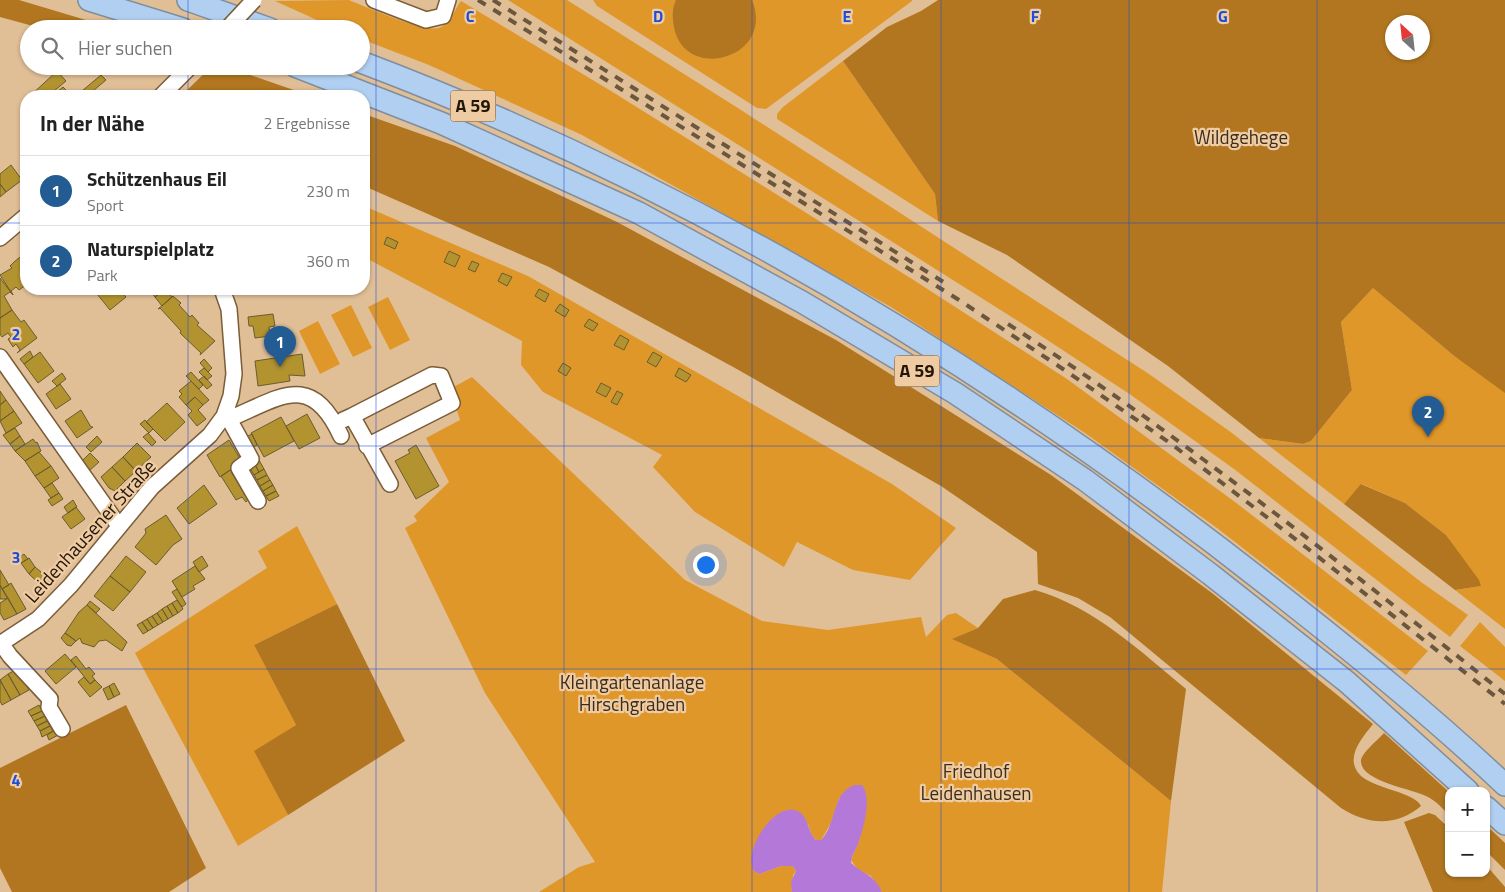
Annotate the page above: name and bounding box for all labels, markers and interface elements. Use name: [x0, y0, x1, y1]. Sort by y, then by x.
text: C: [466, 4, 475, 28]
text: D: [653, 4, 663, 28]
text: E: [843, 4, 852, 28]
text: F: [1031, 4, 1040, 28]
text: G: [1218, 4, 1228, 28]
north arrow: [1385, 15, 1430, 60]
search box: [20, 20, 370, 75]
text: Hier suchen: [78, 33, 173, 62]
icon: search: [38, 34, 66, 62]
road number: A 59: [450, 90, 496, 122]
text: In der Nähe: [40, 107, 145, 139]
text: 2 Ergebnisse: [263, 111, 350, 135]
park label: Wildgehege: [1194, 122, 1288, 151]
text: Schützenhaus Eil: [87, 164, 227, 193]
text: 1: [52, 179, 60, 203]
text: 230 m: [306, 179, 350, 203]
text: Sport: [87, 193, 124, 217]
text: Naturspielplatz: [87, 234, 214, 263]
text: 2: [52, 249, 60, 273]
text: 360 m: [306, 249, 350, 273]
text: Park: [87, 263, 118, 287]
text: 2: [12, 322, 20, 346]
pin: 1: [264, 326, 296, 367]
road number: A 59: [894, 356, 940, 386]
pin: 2: [1412, 396, 1444, 437]
street label: Leidenhausener Straße: [17, 452, 162, 609]
text: 3: [12, 545, 20, 569]
your location: [693, 552, 719, 578]
park label: Kleingartenanlage Hirschgraben: [560, 667, 704, 718]
park label: Friedhof Leidenhausen: [920, 756, 1032, 807]
text: 4: [12, 768, 21, 792]
map controls: [1445, 787, 1490, 877]
button: +: [1445, 787, 1490, 832]
button: −: [1445, 832, 1490, 877]

